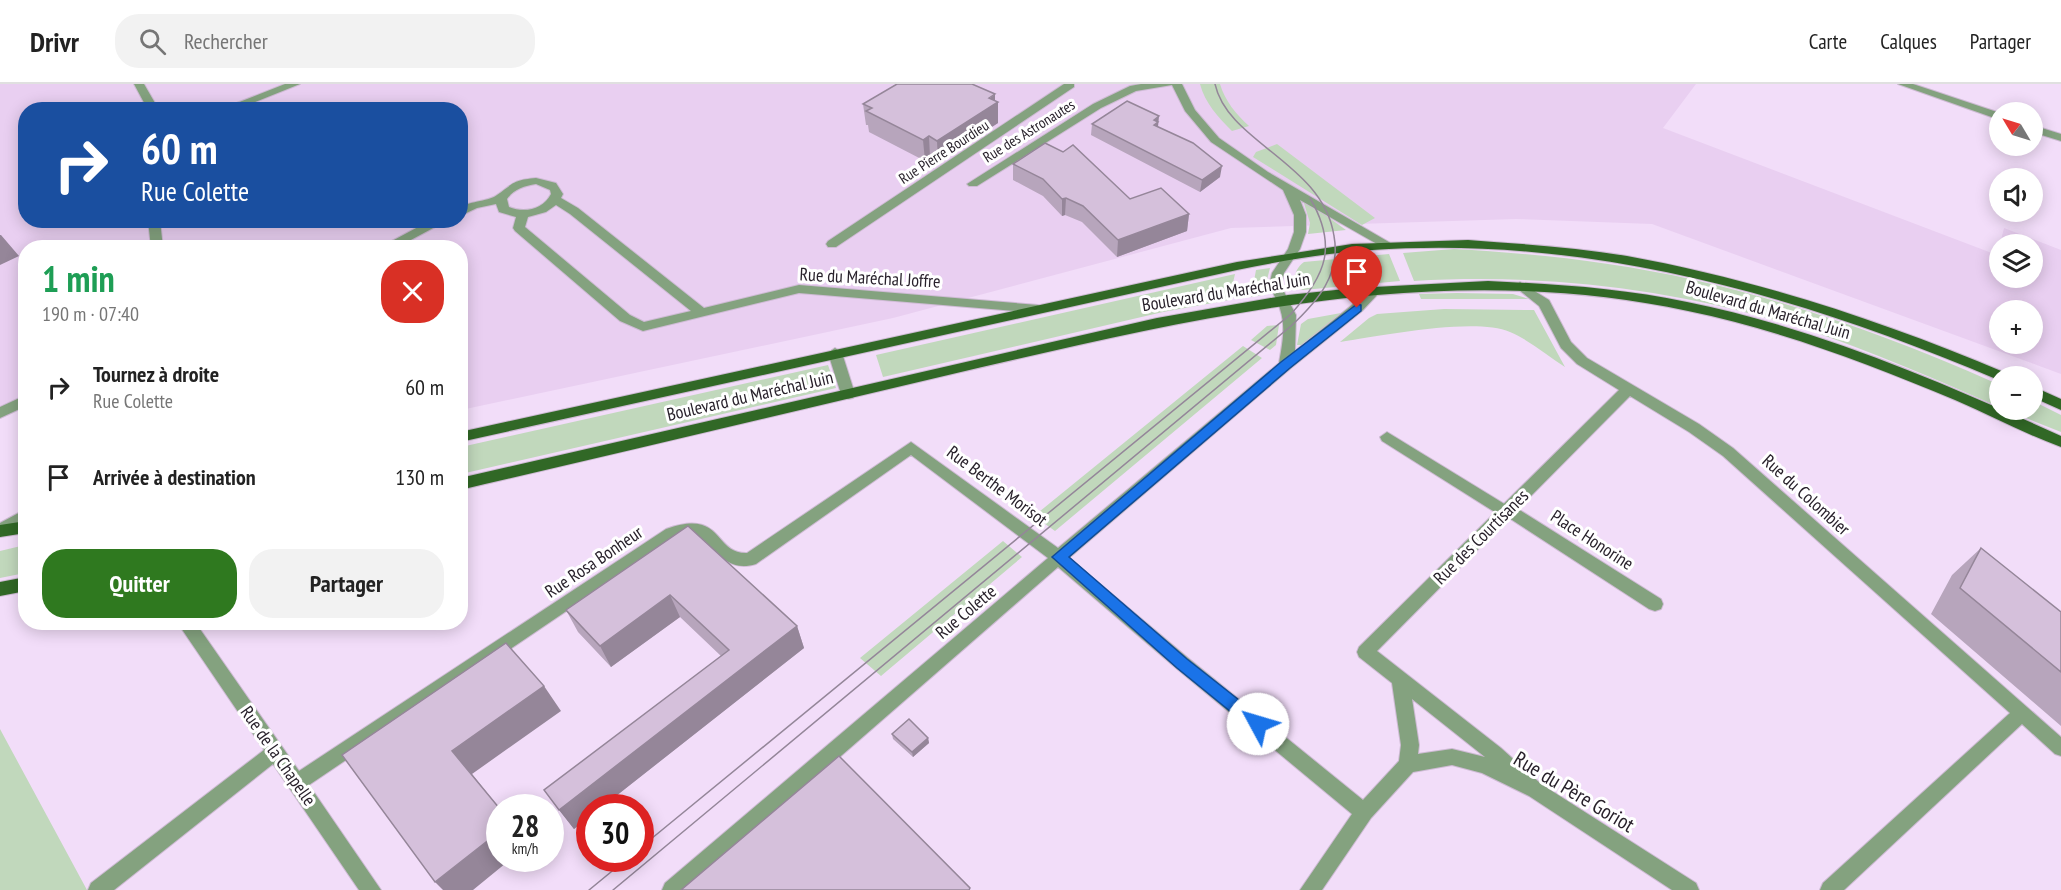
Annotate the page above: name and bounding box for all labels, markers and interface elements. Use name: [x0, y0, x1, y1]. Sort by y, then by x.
search box: [115, 14, 535, 68]
text: Drivr: [30, 23, 79, 60]
icon: search: [136, 25, 169, 58]
text: Rechercher: [184, 27, 268, 55]
text: Carte: [1809, 28, 1847, 55]
text: Calques: [1880, 28, 1937, 55]
text: Partager: [1970, 28, 2031, 55]
street label: Rue des Astronautes: [979, 95, 1078, 166]
north arrow: [1989, 102, 2043, 156]
map controls: [1989, 102, 2043, 420]
street label: Rue Pierre Bourdieu: [895, 115, 992, 188]
text: 60 m: [141, 121, 218, 176]
icon: right: [42, 126, 120, 204]
button: sound: [1989, 168, 2043, 222]
text: Rue Colette: [141, 174, 249, 208]
button: layers: [1989, 234, 2043, 288]
pin: [1331, 246, 1382, 308]
text: 1 min: [42, 255, 115, 302]
icon: arrive: [1340, 255, 1373, 288]
button: close: [381, 260, 444, 323]
street label: Rue du Maréchal Joffre: [799, 262, 941, 293]
street label: Boulevard du Maréchal Juin: [1140, 267, 1312, 316]
street label: Boulevard du Maréchal Juin: [1683, 275, 1853, 344]
button: +: [1989, 300, 2043, 354]
text: 190 m · 07:40: [42, 301, 139, 327]
text: Tournez à droite: [93, 360, 219, 388]
street label: Boulevard du Maréchal Juin: [665, 365, 835, 426]
button: −: [1989, 366, 2043, 420]
icon: right: [42, 371, 75, 404]
text: 60 m: [405, 373, 444, 401]
text: Rue Colette: [93, 388, 173, 414]
street label: Rue Berthe Morisot: [942, 440, 1052, 531]
street label: Rue du Colombier: [1758, 449, 1855, 540]
icon: arrive: [42, 461, 75, 494]
text: Arrivée à destination: [93, 463, 256, 491]
text: 130 m: [395, 463, 444, 491]
street label: Rue des Courtisanes: [1428, 484, 1533, 589]
street label: Place Honorine: [1547, 504, 1638, 575]
street label: Rue Rosa Bonheur: [541, 520, 647, 603]
button: Quitter: [42, 549, 237, 618]
button: Partager: [249, 549, 444, 618]
street label: Rue Colette: [931, 580, 1001, 644]
position arrow: [1226, 692, 1290, 756]
street label: Rue de la Chapelle: [236, 701, 321, 810]
street label: Rue du Père Goriot: [1509, 745, 1640, 838]
speed limit sign: 30: [576, 794, 654, 872]
text: 28: [511, 806, 539, 845]
text: km/h: [512, 839, 538, 858]

